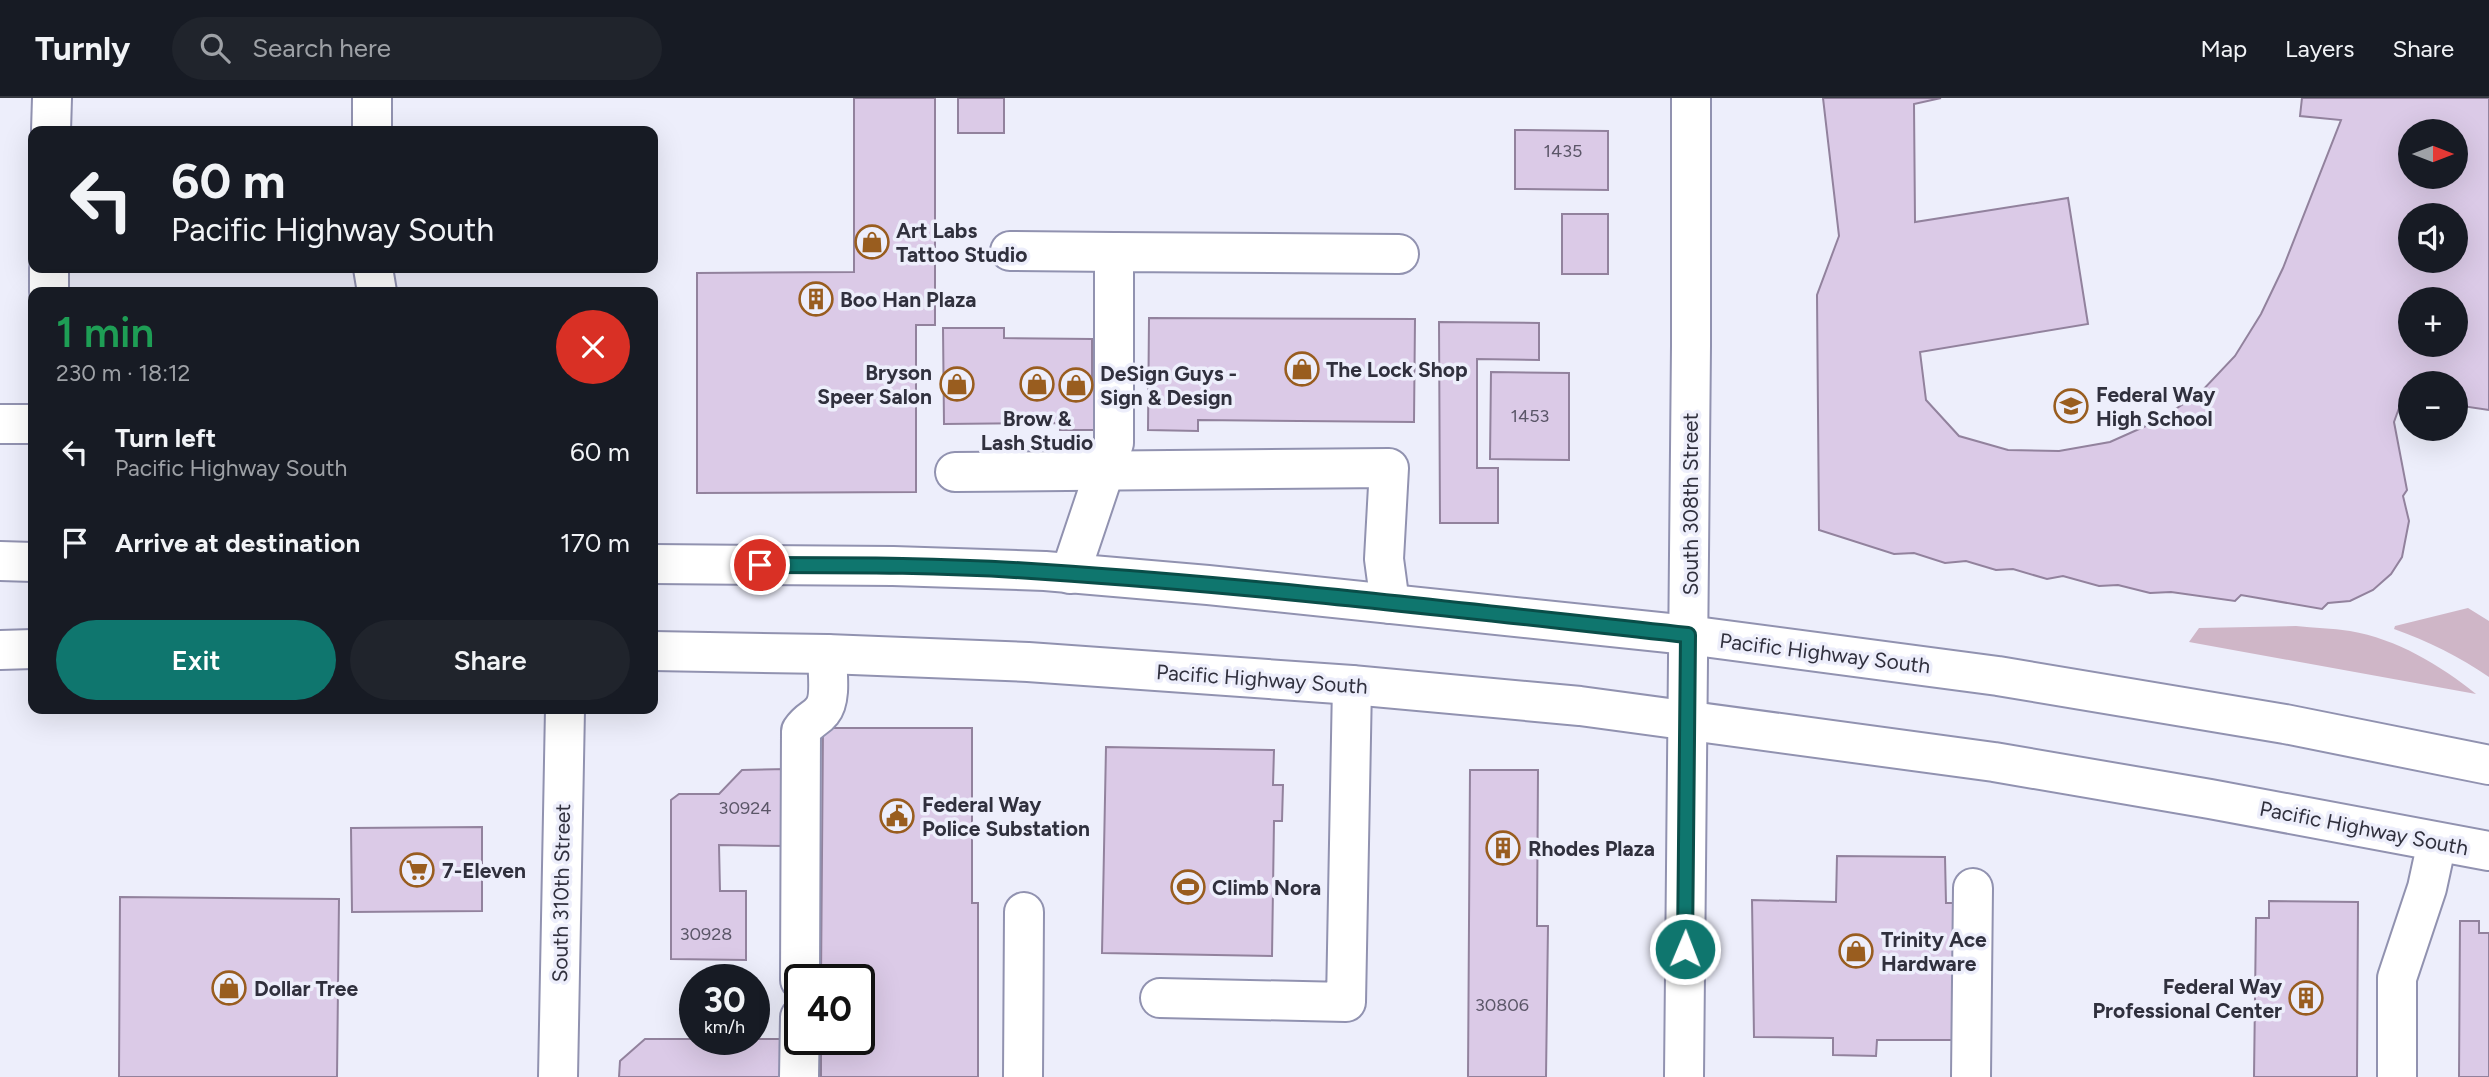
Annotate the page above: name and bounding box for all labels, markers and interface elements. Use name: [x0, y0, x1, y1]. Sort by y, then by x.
search box: [172, 17, 662, 80]
text: Turnly: [35, 29, 130, 68]
icon: search: [196, 29, 234, 67]
text: Search here: [252, 32, 391, 64]
text: Map: [2200, 34, 2247, 63]
text: Layers: [2285, 34, 2354, 63]
text: Share: [2392, 34, 2454, 63]
north arrow: [2398, 119, 2468, 189]
map controls: [2398, 119, 2468, 441]
house number: 1435: [1544, 140, 1582, 162]
text: 60 m: [171, 151, 286, 210]
icon: left: [56, 154, 147, 245]
button: sound: [2398, 203, 2468, 273]
text: Pacific Highway South: [171, 211, 494, 249]
place label: Art Labs Tattoo Studio: [896, 218, 1027, 267]
shop icon: Art Labs Tattoo Studio: [853, 223, 891, 261]
building icon: Boo Han Plaza: [797, 280, 835, 318]
place label: Boo Han Plaza: [840, 287, 976, 312]
button: +: [2398, 287, 2468, 357]
text: 1 min: [56, 307, 154, 358]
button: close: [556, 310, 630, 384]
shop icon: The Lock Shop: [1283, 350, 1321, 388]
place label: The Lock Shop: [1326, 357, 1468, 382]
text: 230 m · 18:12: [56, 359, 190, 387]
place label: Bryson Speer Salon: [817, 360, 932, 409]
place label: DeSign Guys - Sign & Design: [1100, 361, 1237, 410]
shop icon: Bryson Speer Salon: [938, 365, 976, 403]
shop icon: Brow & Lash Studio: [1018, 365, 1056, 403]
shop icon: DeSign Guys - Sign & Design: [1057, 366, 1095, 404]
button: −: [2398, 371, 2468, 441]
place label: Federal Way High School: [2096, 382, 2216, 431]
school or university icon: Federal Way High School: [2052, 387, 2090, 425]
house number: 1453: [1511, 405, 1549, 427]
place label: Brow & Lash Studio: [981, 406, 1093, 455]
street label: South 308th Street: [1678, 412, 1703, 596]
text: Turn left: [115, 422, 216, 454]
icon: left: [56, 433, 94, 471]
text: 60 m: [570, 436, 630, 468]
text: Pacific Highway South: [115, 454, 347, 482]
icon: arrive: [56, 524, 94, 562]
text: Arrive at destination: [115, 527, 360, 559]
text: 170 m: [560, 527, 630, 559]
pin: [730, 535, 790, 595]
icon: arrive: [741, 546, 779, 584]
button: Exit: [56, 620, 336, 700]
button: Share: [350, 620, 630, 700]
street label: Pacific Highway South: [1718, 628, 1932, 678]
street label: Pacific Highway South: [1155, 659, 1369, 699]
place label: Federal Way Police Substation: [922, 792, 1090, 841]
street label: Pacific Highway South: [2258, 795, 2470, 861]
house number: 30924: [719, 797, 771, 819]
public building icon: Federal Way Police Substation: [878, 797, 916, 835]
street label: South 310th Street: [547, 803, 575, 983]
building icon: Rhodes Plaza: [1484, 829, 1522, 867]
place label: Rhodes Plaza: [1528, 836, 1655, 861]
supermarket icon: 7-Eleven: [398, 851, 436, 889]
place label: 7-Eleven: [442, 858, 526, 883]
sports icon: Climb Nora: [1169, 868, 1207, 906]
place label: Climb Nora: [1212, 875, 1321, 900]
position arrow: [1648, 912, 1722, 986]
house number: 30928: [680, 923, 732, 945]
place label: Trinity Ace Hardware: [1881, 927, 1987, 976]
shop icon: Trinity Ace Hardware: [1837, 932, 1875, 970]
speed limit sign: 40: [784, 964, 875, 1055]
shop icon: Dollar Tree: [210, 969, 248, 1007]
place label: Federal Way Professional Center: [2092, 974, 2283, 1023]
place label: Dollar Tree: [254, 976, 358, 1001]
text: 30: [703, 979, 746, 1021]
building icon: Federal Way Professional Center: [2287, 979, 2325, 1017]
house number: 30806: [1475, 994, 1529, 1016]
text: km/h: [704, 1016, 745, 1038]

